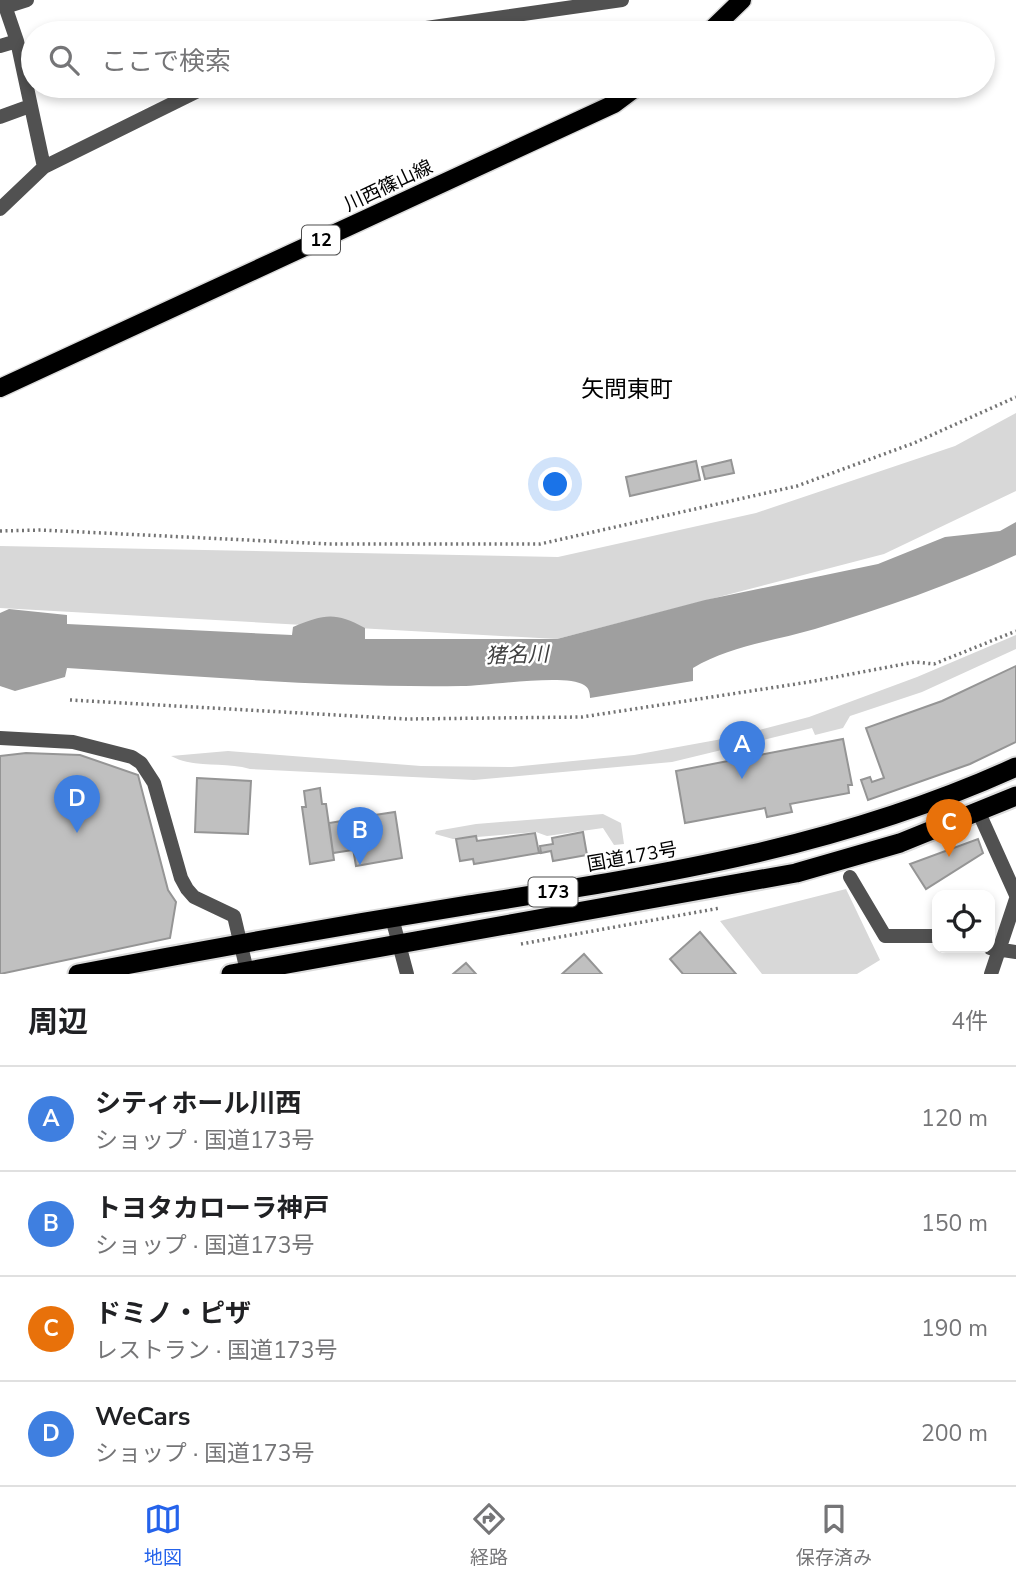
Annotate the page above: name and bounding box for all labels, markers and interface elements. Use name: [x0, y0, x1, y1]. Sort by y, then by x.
search box: [21, 21, 995, 98]
icon: search: [45, 41, 83, 79]
text: ここで検索: [101, 44, 231, 79]
street label: 川西篠山線: [340, 154, 437, 218]
road number: 12: [302, 226, 340, 254]
district label: 矢問東町: [581, 374, 673, 405]
your location: [538, 467, 572, 501]
water label: 猪名川: [485, 640, 551, 670]
pin: A: [719, 721, 765, 779]
pin: D: [54, 775, 100, 833]
pin: C: [926, 799, 972, 857]
pin: B: [337, 807, 383, 865]
street label: 国道173号: [585, 836, 679, 878]
road number: 173: [528, 878, 578, 906]
map controls: [932, 890, 995, 953]
button: locate: [932, 890, 995, 953]
text: 周辺: [28, 1002, 88, 1043]
text: 4件: [951, 1006, 988, 1037]
text: シティホール川西: [95, 1086, 301, 1121]
text: A: [42, 1103, 60, 1134]
text: 120 m: [921, 1103, 988, 1134]
text: ショップ · 国道173号: [95, 1125, 314, 1156]
text: トヨタカローラ神戸: [95, 1191, 329, 1226]
text: B: [43, 1208, 59, 1239]
text: 150 m: [921, 1208, 988, 1239]
text: ショップ · 国道173号: [95, 1230, 314, 1261]
text: ドミノ・ピザ: [95, 1296, 251, 1331]
text: C: [43, 1313, 59, 1344]
text: 190 m: [921, 1313, 988, 1344]
text: レストラン · 国道173号: [95, 1335, 337, 1366]
text: WeCars: [95, 1399, 191, 1434]
text: D: [42, 1418, 60, 1449]
text: 200 m: [921, 1418, 988, 1449]
text: ショップ · 国道173号: [95, 1438, 314, 1469]
tab: 地図: [144, 1500, 182, 1571]
tab: 経路: [470, 1500, 508, 1571]
tab: 保存済み: [796, 1500, 872, 1571]

